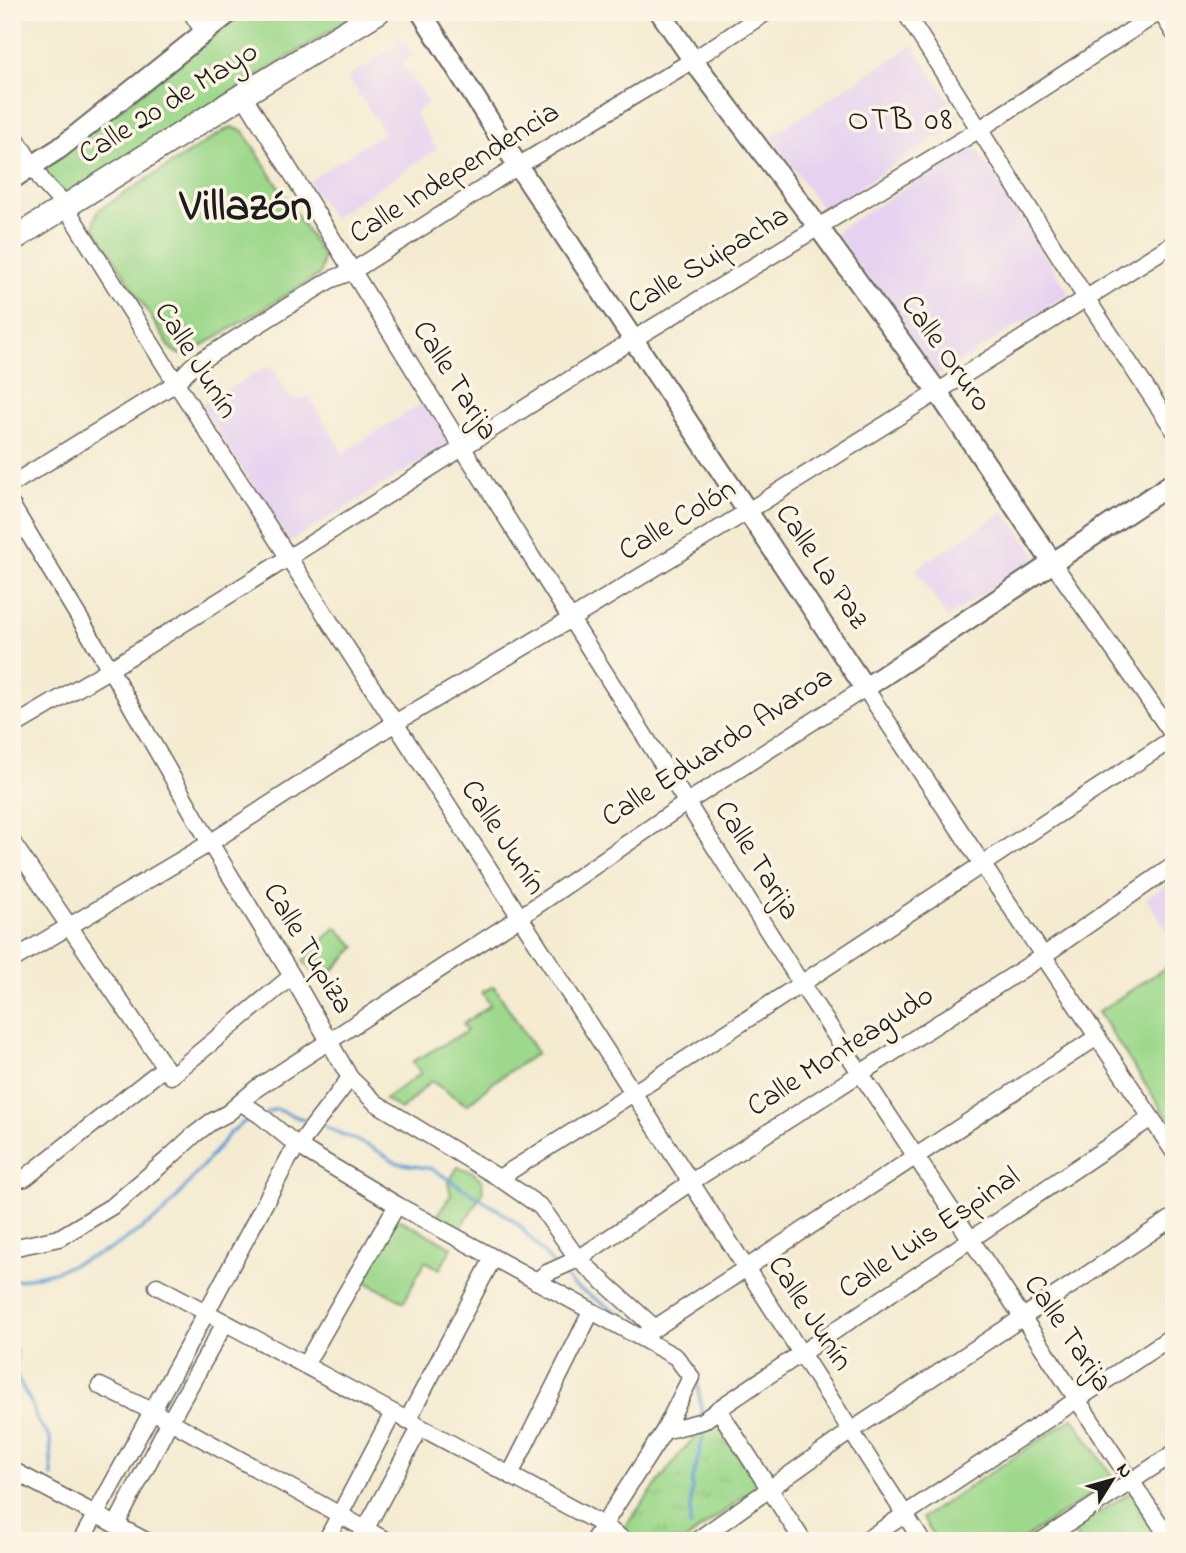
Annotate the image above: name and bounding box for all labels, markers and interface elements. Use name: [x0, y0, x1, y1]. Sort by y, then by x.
street label: Calle 20 de Mayo: [71, 31, 267, 177]
street label: Calle Independencia: [341, 92, 569, 256]
district label: OTB 08: [848, 98, 954, 145]
district label: Villazón: [179, 176, 312, 240]
street label: Calle Suipacha: [620, 195, 798, 327]
street label: Calle Oruro: [888, 286, 1002, 422]
street label: Calle Junín: [142, 294, 248, 428]
street label: Calle Tarija: [400, 313, 508, 449]
street label: Calle Colón: [611, 469, 745, 573]
street label: Calle La Paz: [763, 495, 879, 639]
street label: Calle Eduardo Avaroa: [593, 656, 843, 840]
street label: Calle Junín: [448, 771, 556, 905]
street label: Calle Tarija: [702, 793, 810, 929]
street label: Calle Tupiza: [250, 875, 364, 1023]
street label: Calle Monteagudo: [739, 975, 943, 1129]
street label: Calle Luis Espinal: [830, 1157, 1030, 1311]
street label: Calle Junín: [755, 1247, 863, 1381]
street label: Calle Tarija: [1011, 1266, 1123, 1402]
north arrow: [1078, 1444, 1148, 1514]
text: N: [1109, 1458, 1138, 1485]

